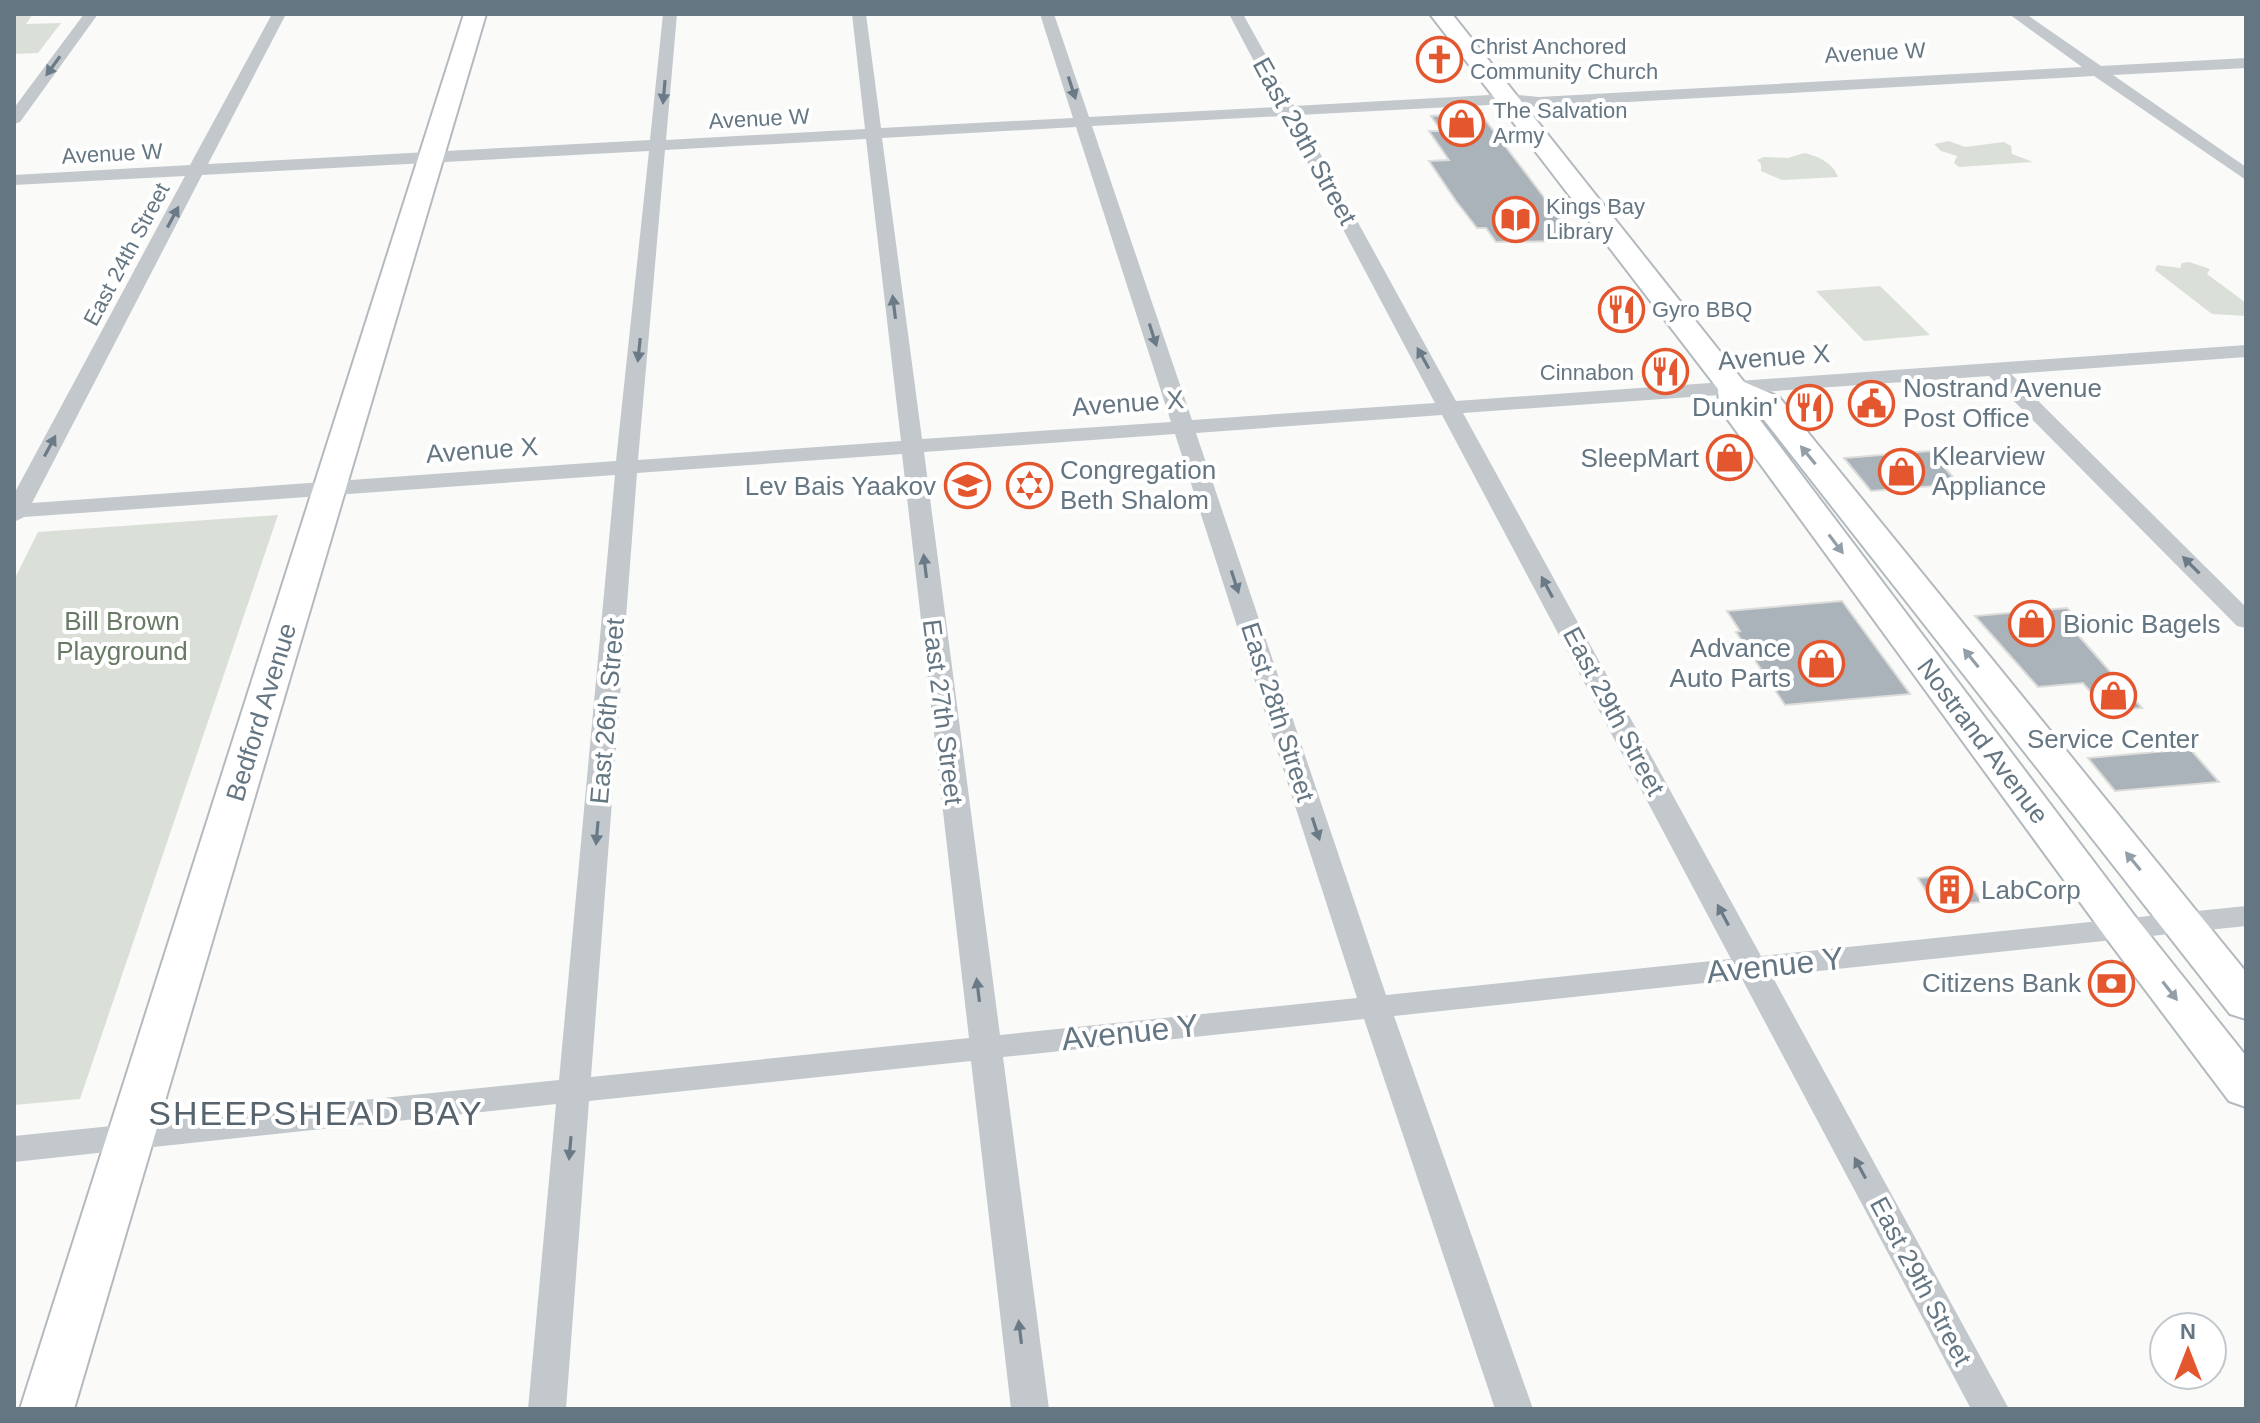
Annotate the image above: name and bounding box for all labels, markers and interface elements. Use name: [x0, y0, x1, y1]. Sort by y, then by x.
place label: Christ Anchored Community Church: [1470, 34, 1658, 84]
church icon: Christ Anchored Community Church: [1415, 35, 1463, 83]
street label: Avenue W: [1824, 37, 1926, 68]
street label: East 29th Street: [1247, 52, 1364, 230]
one-way arrow: [45, 56, 61, 77]
one-way arrow: [1066, 76, 1078, 100]
one-way arrow: [657, 80, 670, 105]
place label: The Salvation Army: [1493, 98, 1628, 148]
shop icon: The Salvation Army: [1438, 99, 1486, 147]
street label: Avenue W: [708, 103, 810, 134]
street label: Avenue W: [61, 138, 163, 169]
street label: East 24th Street: [78, 179, 175, 330]
place label: Kings Bay Library: [1546, 194, 1645, 244]
library icon: Kings Bay Library: [1491, 195, 1539, 243]
one-way arrow: [166, 205, 179, 228]
restaurant icon: Gyro BBQ: [1597, 285, 1645, 333]
one-way arrow: [888, 294, 901, 319]
place label: Gyro BBQ: [1652, 297, 1752, 322]
one-way arrow: [1147, 323, 1159, 347]
one-way arrow: [632, 338, 645, 363]
street label: Avenue X: [1717, 338, 1831, 376]
one-way arrow: [1417, 347, 1430, 370]
restaurant icon: Cinnabon: [1641, 348, 1689, 396]
place label: Cinnabon: [1540, 360, 1634, 385]
place label: Nostrand Avenue Post Office: [1903, 373, 2102, 433]
public building icon: Nostrand Avenue Post Office: [1848, 379, 1896, 427]
restaurant icon: Dunkin': [1785, 383, 1833, 431]
street label: Avenue X: [1071, 384, 1185, 422]
place label: Dunkin': [1692, 392, 1778, 422]
street label: Avenue X: [425, 431, 539, 469]
shop icon: SleepMart: [1706, 434, 1754, 482]
one-way arrow: [44, 435, 57, 458]
place label: Klearview Appliance: [1932, 441, 2046, 501]
place label: SleepMart: [1581, 443, 1700, 473]
one-way arrow: [1801, 445, 1817, 465]
shop icon: Klearview Appliance: [1877, 447, 1925, 495]
place label: Congregation Beth Shalom: [1060, 455, 1216, 515]
synagogue icon: Congregation Beth Shalom: [1005, 461, 1053, 509]
school or university icon: Lev Bais Yaakov: [943, 462, 991, 510]
place label: Lev Bais Yaakov: [745, 471, 936, 501]
one-way arrow: [1828, 533, 1844, 555]
one-way arrow: [918, 553, 931, 578]
one-way arrow: [2182, 556, 2201, 575]
one-way arrow: [1229, 570, 1242, 594]
one-way arrow: [1540, 576, 1554, 598]
shop icon: Bionic Bagels: [2008, 600, 2056, 648]
park label: Bill Brown Playground: [56, 606, 188, 666]
place label: Bionic Bagels: [2063, 609, 2221, 639]
street label: East 26th Street: [584, 616, 630, 805]
street label: East 27th Street: [917, 618, 969, 807]
street label: Bedford Avenue: [220, 619, 302, 805]
street label: East 28th Street: [1235, 619, 1321, 806]
street label: East 29th Street: [1557, 622, 1671, 801]
place label: Advance Auto Parts: [1670, 633, 1791, 693]
shop icon: Advance Auto Parts: [1798, 639, 1846, 687]
one-way arrow: [1963, 648, 1979, 668]
street label: Nostrand Avenue: [1911, 653, 2055, 829]
shop icon: Service Center: [2089, 672, 2137, 720]
place label: Service Center: [2027, 724, 2199, 754]
one-way arrow: [1311, 817, 1323, 841]
one-way arrow: [590, 821, 603, 846]
one-way arrow: [2125, 851, 2141, 871]
building icon: LabCorp: [1926, 866, 1974, 914]
place label: LabCorp: [1981, 875, 2081, 905]
one-way arrow: [1716, 903, 1730, 926]
street label: Avenue Y: [1705, 940, 1845, 990]
bank icon: Citizens Bank: [2088, 959, 2136, 1007]
place label: Citizens Bank: [1922, 968, 2082, 998]
one-way arrow: [972, 977, 985, 1002]
one-way arrow: [2161, 980, 2177, 1001]
street label: Avenue Y: [1060, 1007, 1200, 1057]
district label: SHEEPSHEAD BAY: [148, 1094, 484, 1132]
one-way arrow: [563, 1135, 576, 1160]
one-way arrow: [1853, 1157, 1867, 1179]
street label: East 29th Street: [1864, 1192, 1978, 1371]
north arrow: [2148, 1311, 2228, 1391]
one-way arrow: [1014, 1319, 1027, 1344]
text: N: [2180, 1319, 2196, 1344]

